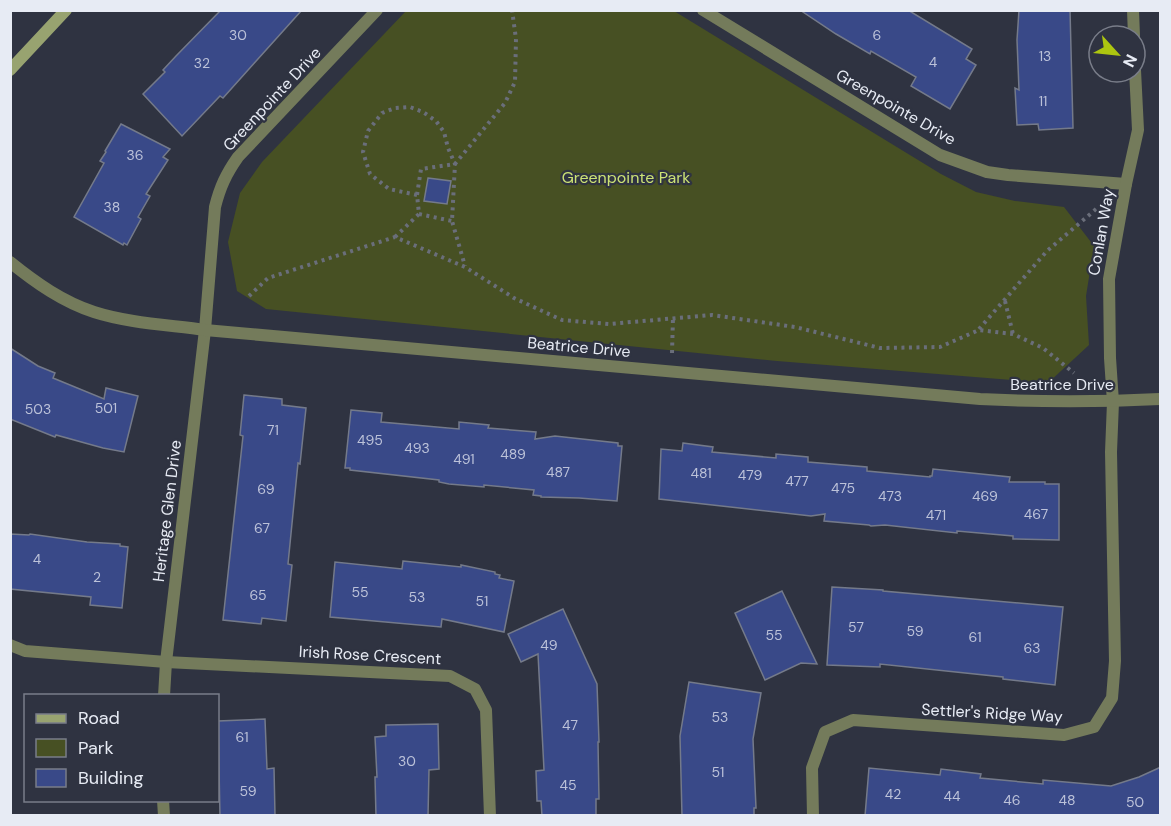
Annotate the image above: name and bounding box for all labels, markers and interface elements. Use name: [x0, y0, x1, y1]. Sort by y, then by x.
north arrow: [1087, 24, 1147, 84]
house number: 30: [229, 26, 247, 44]
house number: 6: [873, 26, 881, 44]
street label: Greenpointe Drive: [218, 43, 326, 155]
house number: 13: [1039, 47, 1051, 65]
text: N: [1118, 51, 1142, 71]
house number: 4: [929, 53, 938, 71]
house number: 32: [194, 54, 210, 72]
street label: Greenpointe Drive: [832, 64, 960, 150]
house number: 11: [1039, 92, 1047, 110]
house number: 36: [126, 146, 144, 164]
park label: Greenpointe Park: [562, 167, 690, 188]
street label: Conlan Way: [1083, 187, 1119, 277]
house number: 38: [104, 198, 120, 216]
street label: Beatrice Drive: [526, 332, 632, 362]
street label: Beatrice Drive: [1010, 374, 1114, 395]
house number: 501: [95, 399, 117, 417]
house number: 503: [25, 400, 51, 418]
house number: 71: [267, 421, 279, 439]
house number: 495: [357, 431, 383, 449]
street label: Heritage Glen Drive: [148, 439, 186, 583]
house number: 493: [404, 439, 430, 457]
house number: 489: [500, 445, 526, 463]
house number: 491: [453, 450, 475, 468]
house number: 487: [546, 463, 570, 481]
house number: 481: [690, 464, 712, 482]
house number: 479: [738, 466, 762, 484]
house number: 477: [785, 472, 809, 490]
house number: 475: [831, 479, 855, 497]
house number: 69: [257, 480, 275, 498]
house number: 473: [878, 487, 902, 505]
house number: 469: [972, 487, 998, 505]
house number: 467: [1024, 505, 1048, 523]
house number: 471: [926, 506, 946, 524]
house number: 67: [254, 519, 270, 537]
house number: 4: [33, 550, 42, 568]
house number: 2: [93, 568, 101, 586]
house number: 55: [351, 583, 369, 601]
house number: 65: [249, 586, 267, 604]
house number: 53: [409, 588, 425, 606]
house number: 51: [476, 592, 488, 610]
house number: 57: [848, 618, 864, 636]
house number: 59: [907, 622, 924, 640]
house number: 55: [765, 626, 783, 644]
house number: 61: [968, 628, 982, 646]
house number: 49: [540, 636, 558, 654]
house number: 63: [1023, 639, 1041, 657]
street label: Irish Rose Crescent: [298, 641, 442, 669]
legend: [24, 694, 219, 802]
street label: Settler's Ridge Way: [921, 699, 1063, 727]
text: Road: [78, 706, 120, 730]
house number: 53: [712, 708, 728, 726]
house number: 47: [562, 716, 578, 734]
house number: 61: [235, 728, 249, 746]
text: Park: [78, 736, 114, 760]
house number: 30: [398, 752, 416, 770]
house number: 51: [712, 763, 724, 781]
text: Building: [78, 766, 143, 790]
house number: 45: [559, 776, 577, 794]
house number: 59: [240, 782, 257, 800]
house number: 42: [885, 785, 901, 803]
house number: 44: [944, 787, 961, 805]
house number: 46: [1003, 791, 1021, 809]
house number: 48: [1058, 791, 1076, 809]
house number: 50: [1126, 793, 1144, 811]

